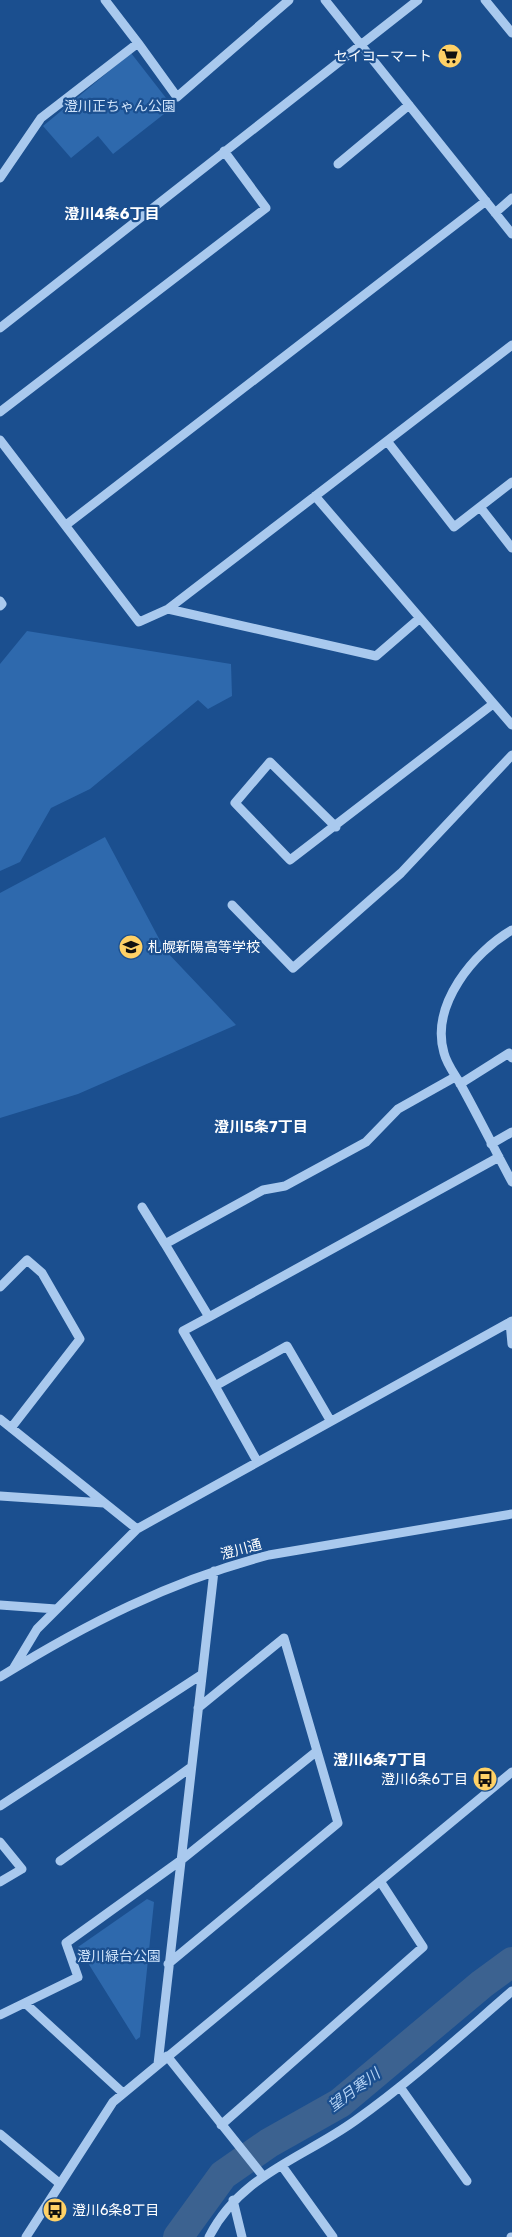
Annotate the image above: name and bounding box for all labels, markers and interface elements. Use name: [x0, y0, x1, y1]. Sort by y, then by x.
supermarket icon: セイコーマート: [437, 43, 463, 69]
place label: セイコーマート: [334, 48, 432, 65]
park label: 澄川正ちゃん公園: [64, 98, 176, 115]
district label: 澄川4条6丁目: [64, 205, 160, 223]
school or university icon: 札幌新陽高等学校: [118, 934, 144, 960]
place label: 札幌新陽高等学校: [148, 939, 260, 956]
district label: 澄川5条7丁目: [214, 1118, 308, 1136]
street label: 澄川通: [219, 1536, 264, 1563]
district label: 澄川6条7丁目: [333, 1751, 427, 1769]
bus stop icon: 澄川6条6丁目: [472, 1766, 498, 1792]
place label: 澄川6条6丁目: [381, 1771, 468, 1788]
park label: 澄川緑台公園: [77, 1948, 161, 1965]
water label: 望月寒川: [325, 2064, 385, 2115]
bus stop icon: 澄川6条8丁目: [42, 2197, 68, 2223]
place label: 澄川6条8丁目: [72, 2202, 159, 2219]

